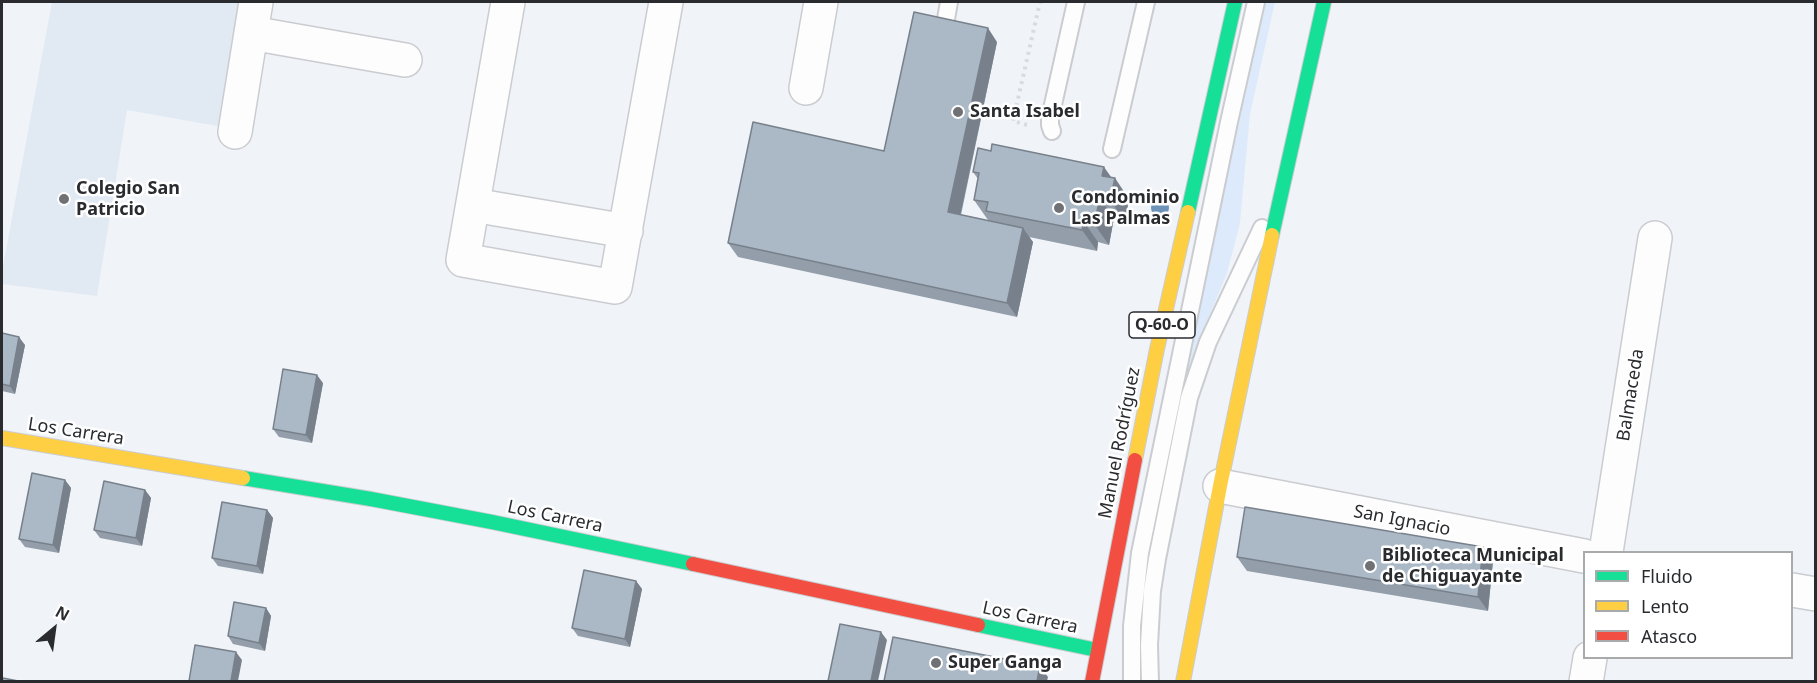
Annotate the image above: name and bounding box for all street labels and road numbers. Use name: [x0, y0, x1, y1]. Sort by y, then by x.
road number: Q-60-O: [1129, 312, 1195, 338]
street label: Balmaceda: [1613, 347, 1649, 443]
street label: Manuel Rodríguez: [1095, 365, 1145, 521]
street label: Los Carrera: [26, 414, 126, 450]
street label: Los Carrera: [505, 496, 605, 538]
street label: San Ignacio: [1352, 501, 1452, 541]
street label: Los Carrera: [980, 597, 1080, 639]

